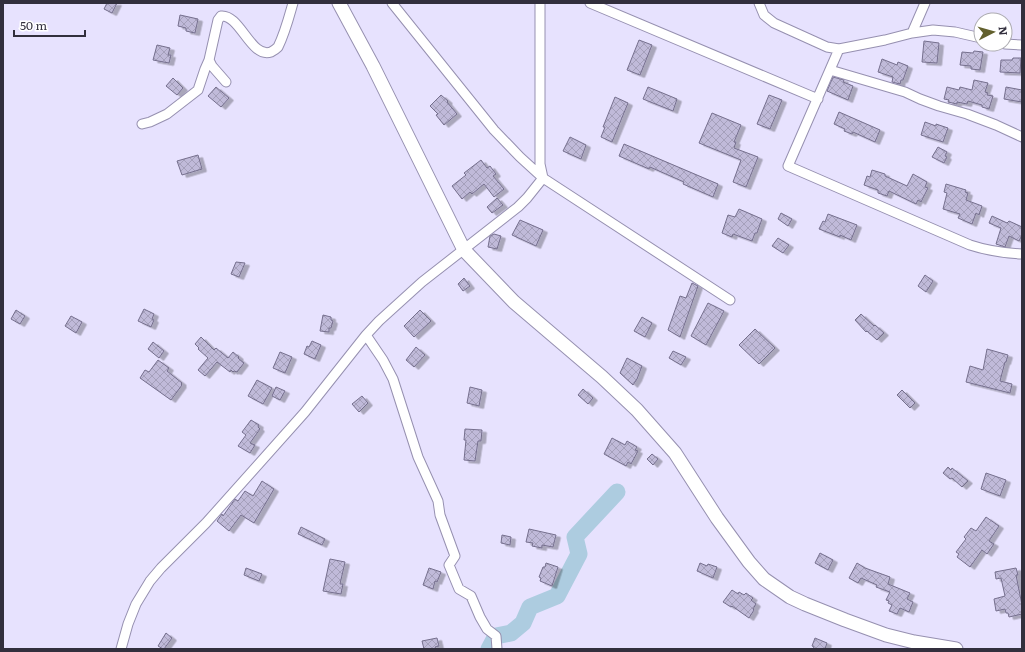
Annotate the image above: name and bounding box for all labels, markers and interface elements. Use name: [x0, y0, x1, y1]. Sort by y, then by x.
scale bar: [14, 12, 85, 38]
north arrow: [973, 12, 1013, 52]
text: 50 m: [20, 16, 47, 34]
text: N: [996, 25, 1012, 36]

